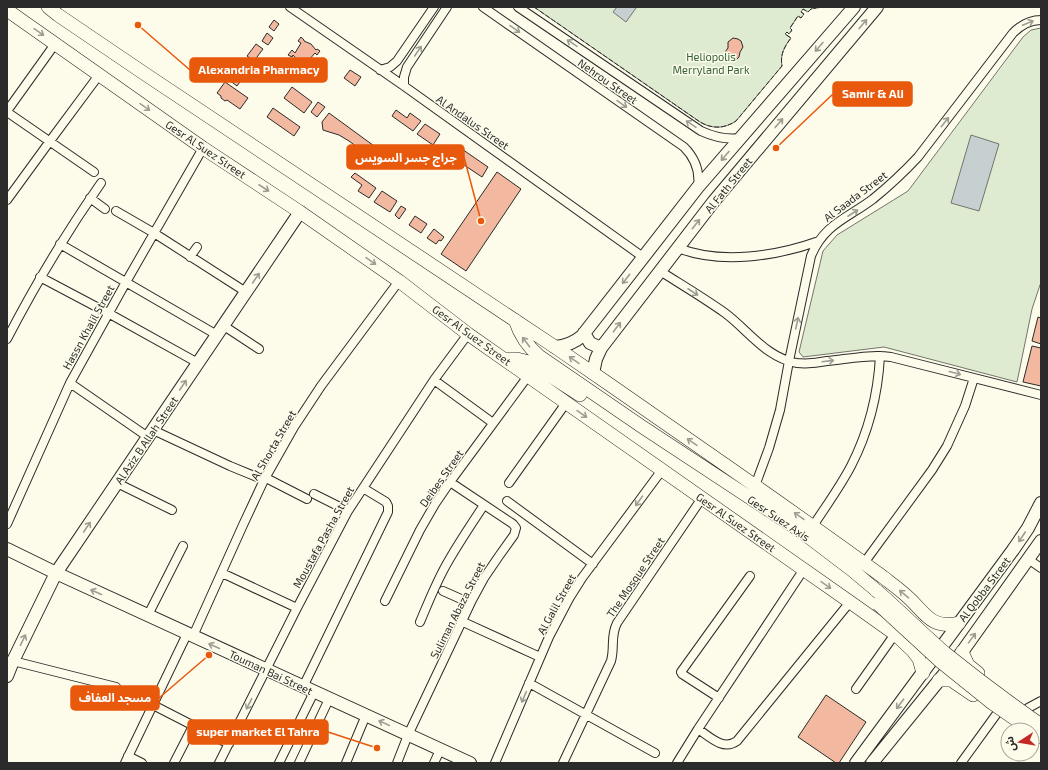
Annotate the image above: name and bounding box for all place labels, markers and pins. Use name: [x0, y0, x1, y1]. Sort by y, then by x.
callout: Alexandria Pharmacy: [190, 58, 327, 82]
callout: Samir & Ali: [833, 82, 912, 106]
callout: جراج جسر السويس: [347, 145, 464, 169]
callout: مسجد العفاف: [71, 686, 159, 710]
callout: super market El Tahra: [188, 720, 328, 744]

